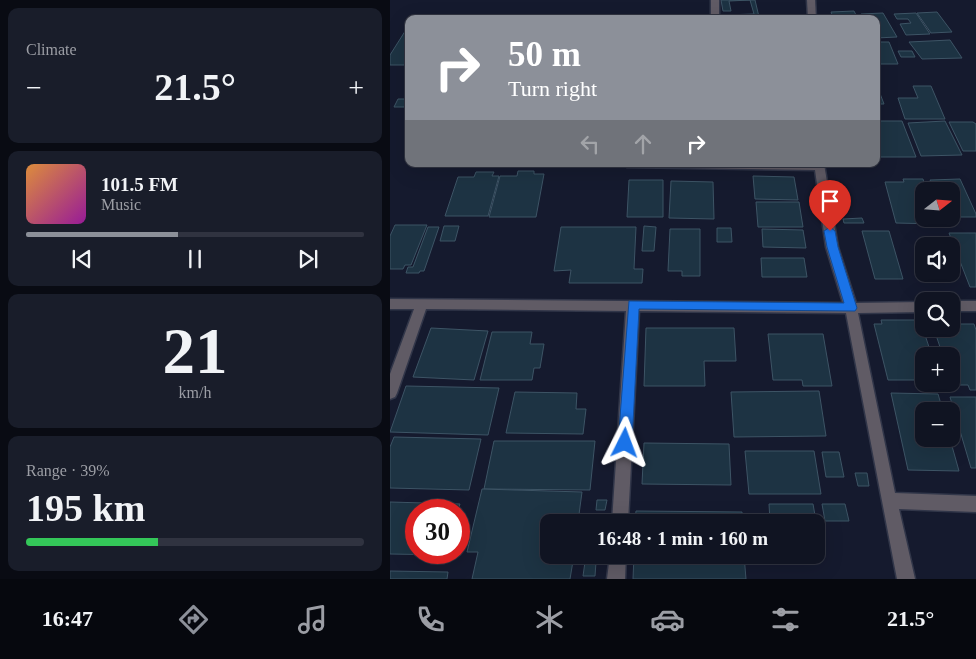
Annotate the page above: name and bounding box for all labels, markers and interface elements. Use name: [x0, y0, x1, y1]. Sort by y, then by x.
icon: right: [425, 35, 490, 100]
text: 50 m: [508, 35, 581, 74]
text: Climate: [26, 41, 77, 58]
text: 21.5°: [154, 66, 236, 108]
text: −: [26, 72, 42, 103]
text: +: [348, 72, 364, 103]
text: Turn right: [508, 76, 597, 101]
icon: left: [576, 130, 604, 158]
icon: ahead: [629, 130, 657, 158]
icon: right: [682, 130, 710, 158]
text: 101.5 FM: [101, 174, 178, 195]
pin: [809, 180, 851, 231]
north arrow: [915, 182, 960, 228]
map controls: [915, 182, 960, 447]
icon: arrive: [816, 187, 844, 215]
text: Music: [101, 196, 141, 213]
button: sound: [915, 237, 960, 282]
icon: previous: [68, 245, 96, 273]
icon: pause: [181, 245, 209, 273]
icon: next: [294, 245, 322, 273]
button: search: [915, 292, 960, 337]
text: 21: [163, 315, 228, 387]
button: +: [915, 347, 960, 392]
text: km/h: [179, 384, 211, 401]
button: −: [915, 402, 960, 447]
position arrow: [598, 416, 650, 468]
text: Range · 39%: [26, 462, 110, 479]
text: 195 km: [26, 487, 145, 529]
speed limit sign: 30: [405, 499, 470, 564]
text: 16:48 · 1 min · 160 m: [597, 528, 768, 549]
icon: directions: [176, 602, 211, 637]
icon: music: [295, 602, 330, 637]
icon: phone: [413, 602, 448, 637]
icon: climate: [532, 602, 567, 637]
icon: car: [650, 602, 685, 637]
icon: filters: [768, 602, 803, 637]
text: 16:47: [42, 606, 93, 631]
text: 21.5°: [887, 606, 934, 631]

